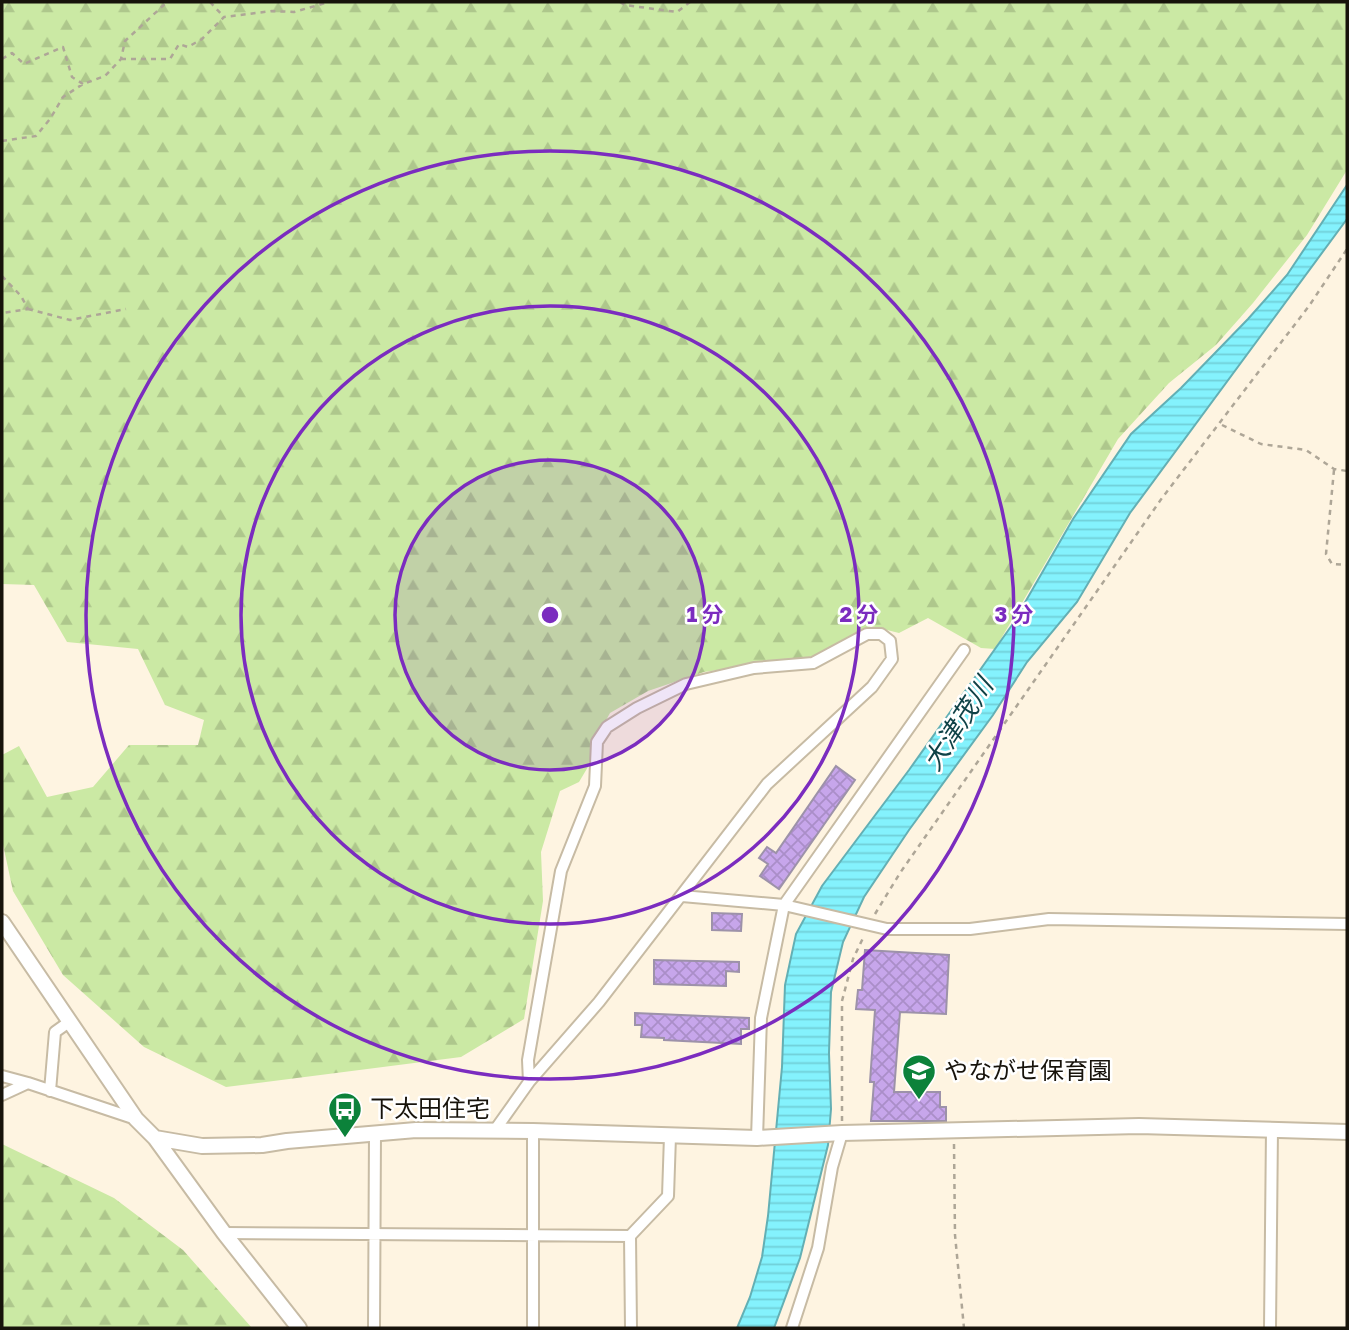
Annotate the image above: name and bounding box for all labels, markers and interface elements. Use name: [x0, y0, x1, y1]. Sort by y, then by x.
text: 1 分: [686, 601, 724, 627]
text: 2 分: [839, 601, 879, 627]
text: 3 分: [994, 601, 1034, 627]
centre of rings: [538, 603, 562, 627]
water label: 大津茂川: [916, 669, 1001, 776]
school or university icon: やながせ保育園: [900, 1052, 938, 1101]
place label: やながせ保育園: [944, 1055, 1112, 1084]
bus stop icon: 下太田住宅: [326, 1090, 364, 1139]
place label: 下太田住宅: [370, 1093, 490, 1122]

